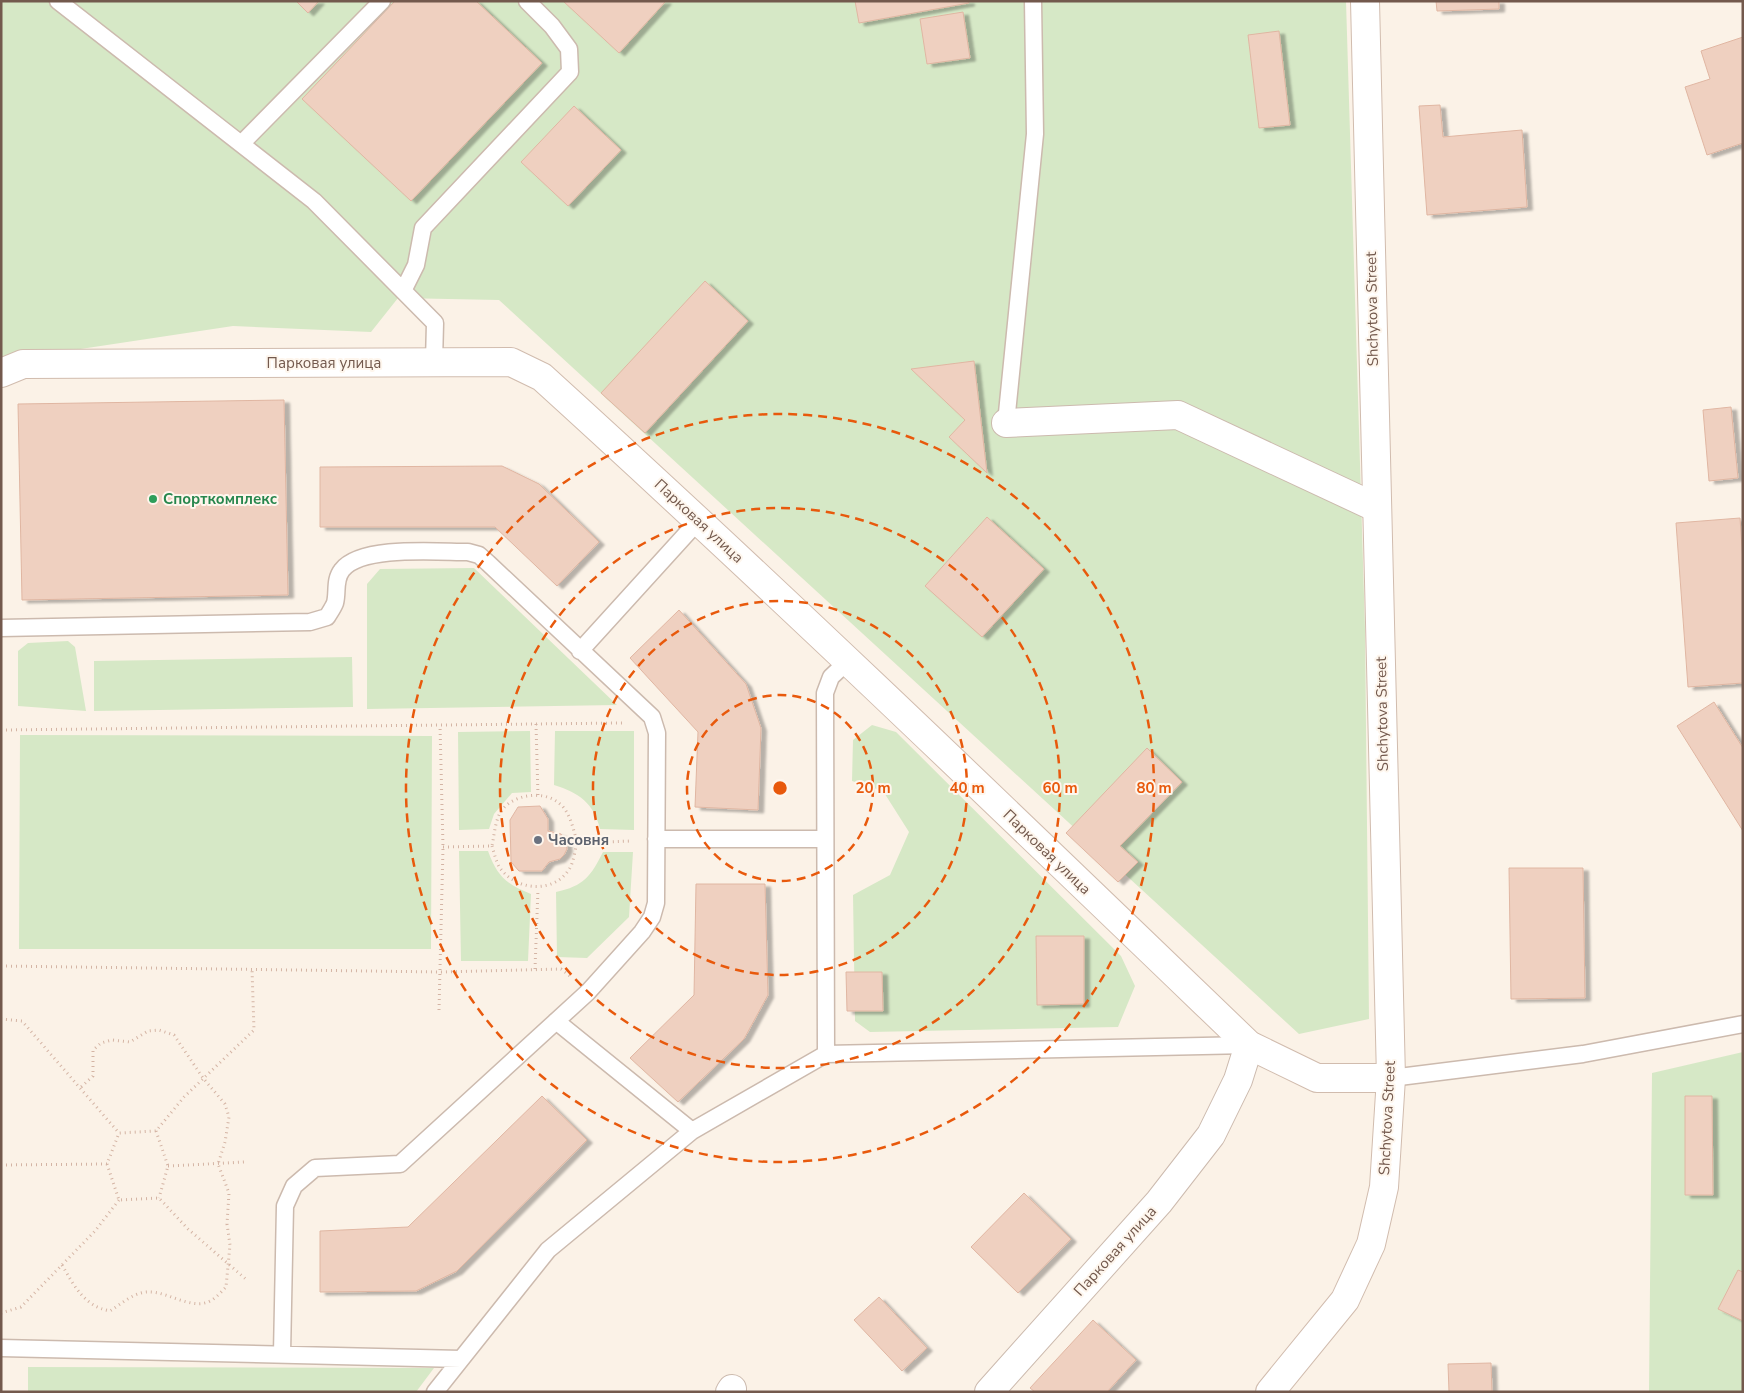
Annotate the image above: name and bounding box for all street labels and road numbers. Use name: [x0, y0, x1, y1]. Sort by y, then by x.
street label: Shchytova Street: [1361, 251, 1383, 367]
street label: Парковая улица: [267, 353, 381, 373]
street label: Парковая улица: [650, 475, 748, 567]
street label: Shchytova Street: [1371, 656, 1393, 772]
street label: Парковая улица: [999, 805, 1095, 899]
street label: Shchytova Street: [1374, 1059, 1400, 1176]
street label: Парковая улица: [1069, 1202, 1161, 1300]

